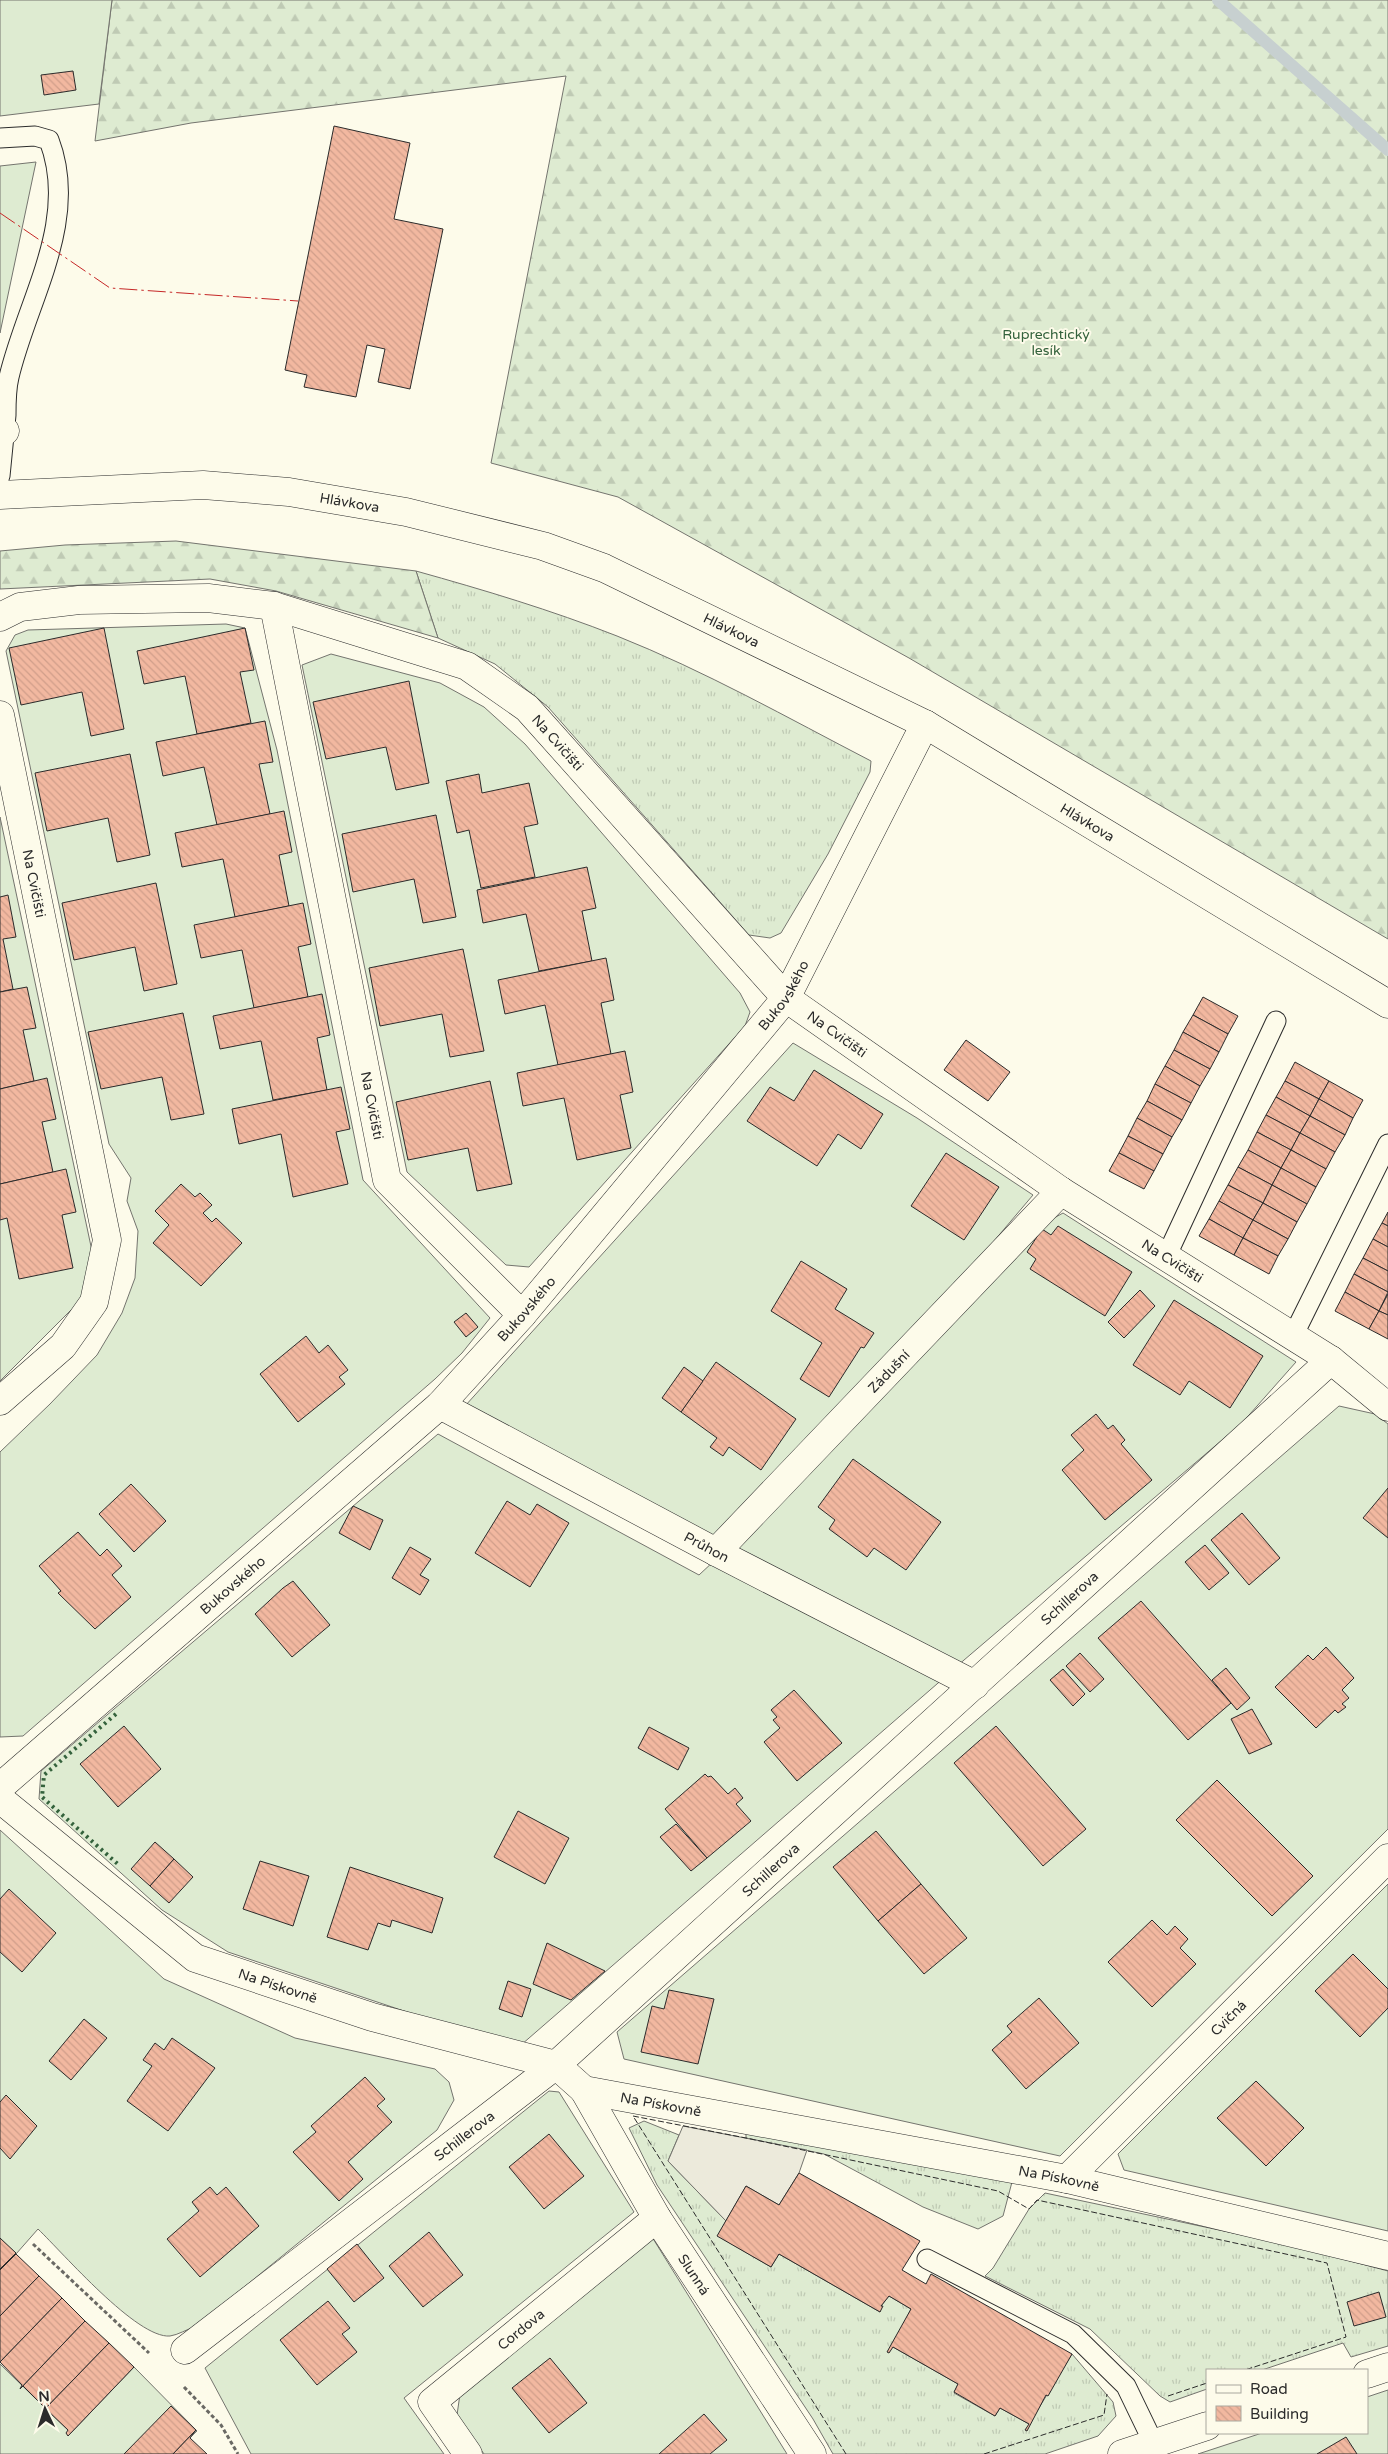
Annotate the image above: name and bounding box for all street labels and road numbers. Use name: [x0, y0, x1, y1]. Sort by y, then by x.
street label: Hlávkova: [318, 489, 381, 516]
street label: Hlávkova: [700, 610, 762, 651]
street label: Na Cvičišti: [528, 711, 587, 774]
street label: Hlávkova: [1057, 800, 1117, 846]
street label: Na Cvičišti: [19, 848, 49, 919]
street label: Bukovského: [755, 957, 813, 1034]
street label: Na Cvičišti: [804, 1008, 870, 1061]
street label: Na Cvičišti: [357, 1070, 387, 1141]
street label: Na Cvičišti: [1138, 1236, 1206, 1287]
street label: Bukovského: [494, 1273, 560, 1345]
street label: Zádušní: [865, 1346, 914, 1397]
street label: Průhon: [681, 1528, 732, 1566]
street label: Bukovského: [197, 1553, 269, 1618]
street label: Schillerova: [1038, 1568, 1102, 1629]
street label: Schillerova: [739, 1840, 803, 1901]
street label: Na Pískovně: [236, 1965, 319, 2007]
street label: Cvičná: [1207, 1997, 1250, 2040]
street label: Na Pískovně: [619, 2089, 703, 2120]
street label: Schillerova: [431, 2107, 498, 2165]
street label: Na Pískovně: [1017, 2162, 1101, 2195]
street label: Slunná: [674, 2251, 713, 2298]
street label: Cordova: [494, 2306, 548, 2354]

